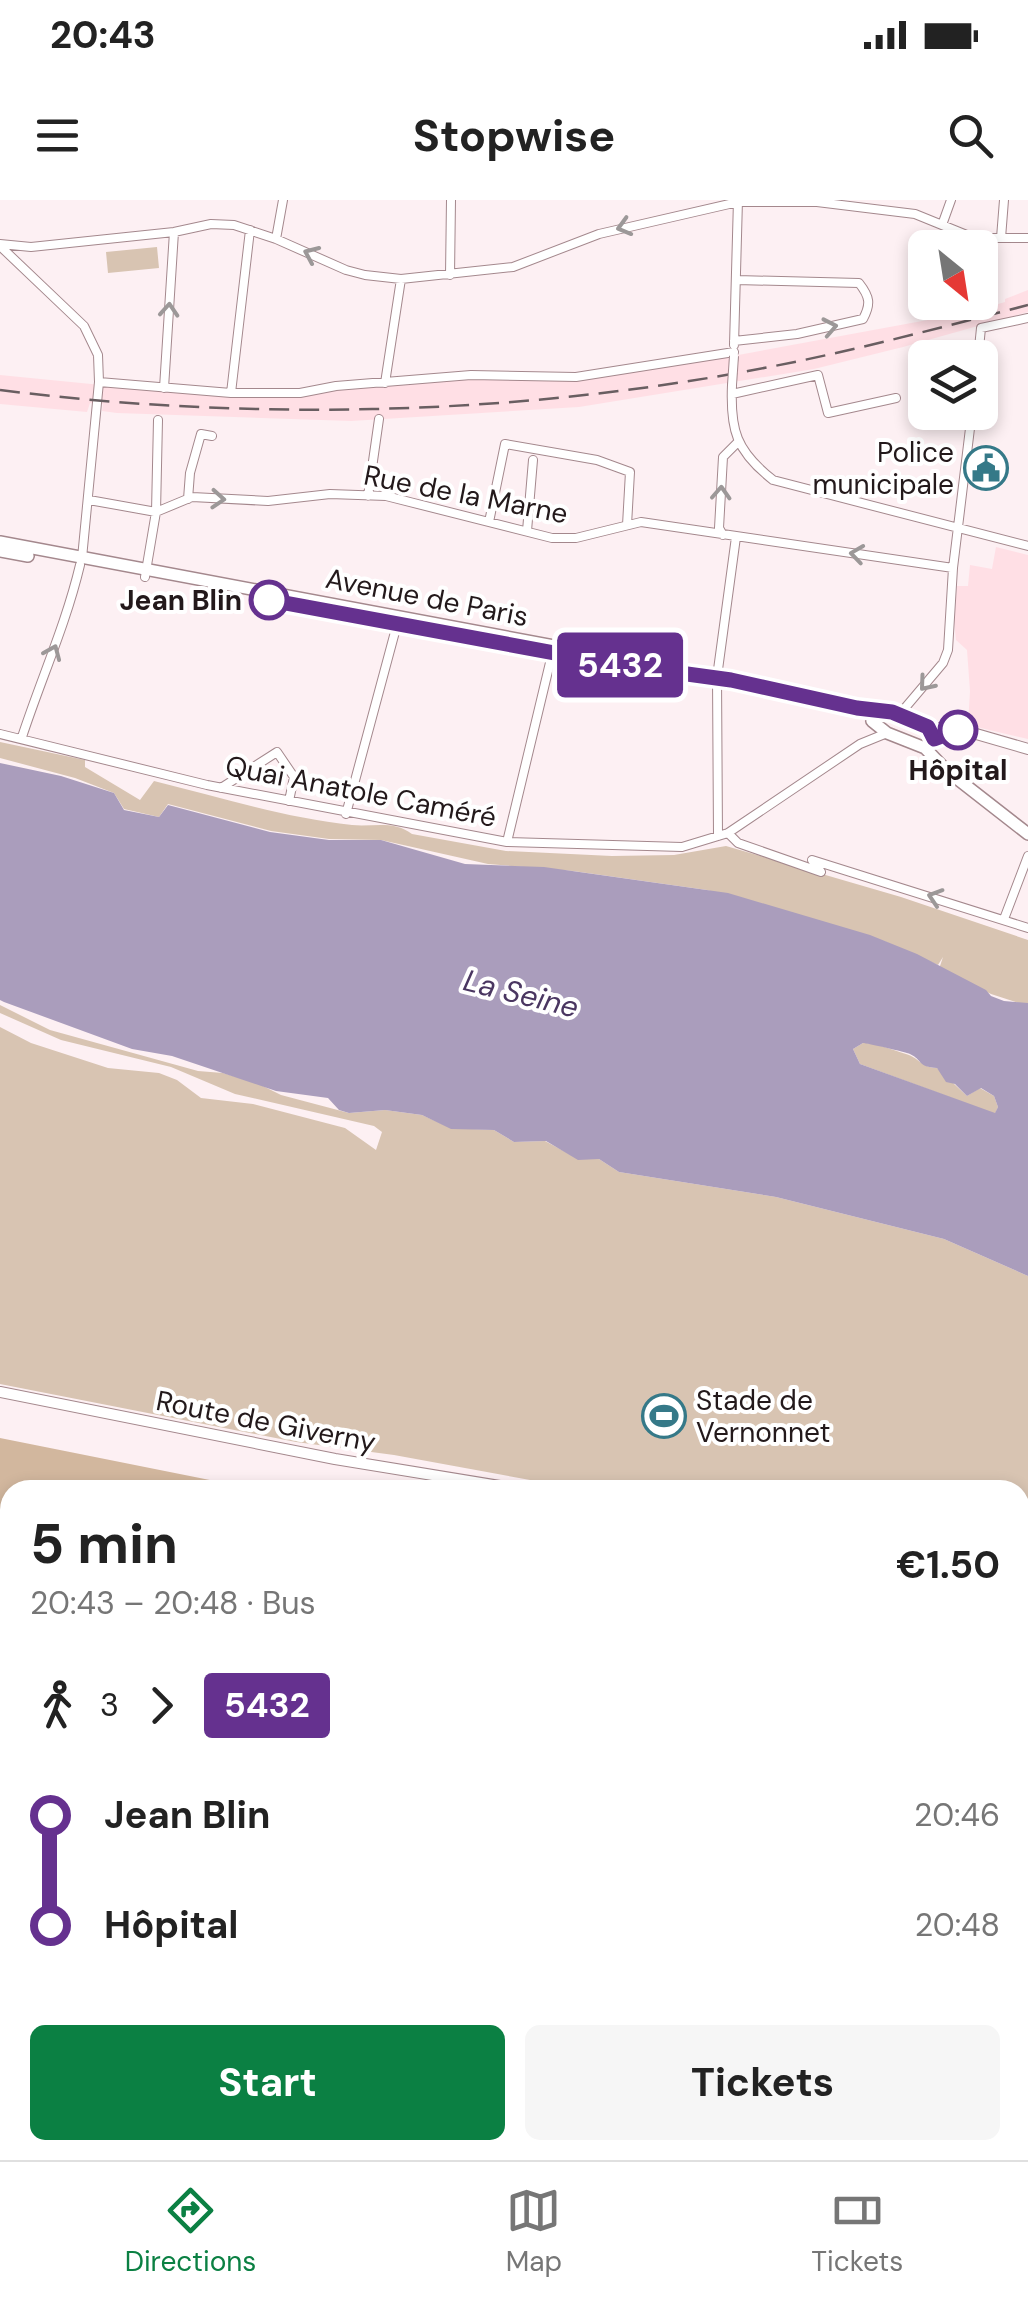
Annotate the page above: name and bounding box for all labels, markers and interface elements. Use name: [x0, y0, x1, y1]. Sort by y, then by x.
text: 20:43: [50, 10, 156, 60]
text: Stopwise: [413, 106, 615, 165]
icon: menu: [30, 108, 85, 163]
icon: search: [943, 108, 998, 163]
one-way arrow: [616, 215, 633, 236]
north arrow: [908, 230, 998, 320]
map controls: [908, 230, 998, 430]
one-way arrow: [303, 246, 321, 266]
one-way arrow: [157, 301, 179, 317]
one-way arrow: [822, 318, 839, 339]
button: layers: [908, 340, 998, 430]
place label: Police municipale: [813, 434, 954, 503]
public building icon: Police municipale: [963, 445, 1009, 491]
street label: Rue de la Marne: [361, 457, 571, 532]
one-way arrow: [710, 485, 731, 501]
one-way arrow: [210, 488, 226, 510]
one-way arrow: [848, 545, 865, 566]
street label: Avenue de Paris: [323, 560, 531, 635]
marker: Jean Blin: [250, 581, 288, 619]
place label: Jean Blin: [119, 582, 242, 619]
line badge: 5432: [550, 632, 690, 698]
text: 5432: [577, 642, 663, 688]
one-way arrow: [41, 644, 61, 662]
one-way arrow: [920, 673, 938, 691]
marker: Hôpital: [939, 711, 977, 749]
street label: Quai Anatole Caméré: [222, 747, 500, 836]
place label: Hôpital: [908, 752, 1008, 789]
one-way arrow: [928, 889, 945, 909]
water label: La Seine: [460, 960, 583, 1027]
street label: Route de Giverny: [153, 1382, 379, 1461]
place label: Stade de Vernonnet: [696, 1382, 830, 1451]
sports icon: Stade de Vernonnet: [641, 1393, 687, 1439]
text: 5 min: [30, 1508, 178, 1580]
text: €1.50: [896, 1540, 1000, 1590]
text: 20:43 – 20:48 · Bus: [30, 1582, 316, 1624]
icon: walk: [30, 1678, 85, 1733]
icon: forward: [134, 1678, 189, 1733]
text: 5432: [224, 1682, 310, 1728]
text: 3: [100, 1684, 119, 1726]
text: Jean Blin: [104, 1790, 270, 1840]
text: 20:46: [914, 1794, 1000, 1836]
text: Hôpital: [104, 1900, 238, 1950]
text: 20:48: [915, 1904, 1000, 1946]
button: Start: [30, 2025, 505, 2140]
button: Tickets: [525, 2025, 1000, 2140]
tab: Directions: [125, 2183, 256, 2280]
tab: Map: [506, 2183, 562, 2280]
tab: Tickets: [811, 2183, 903, 2280]

